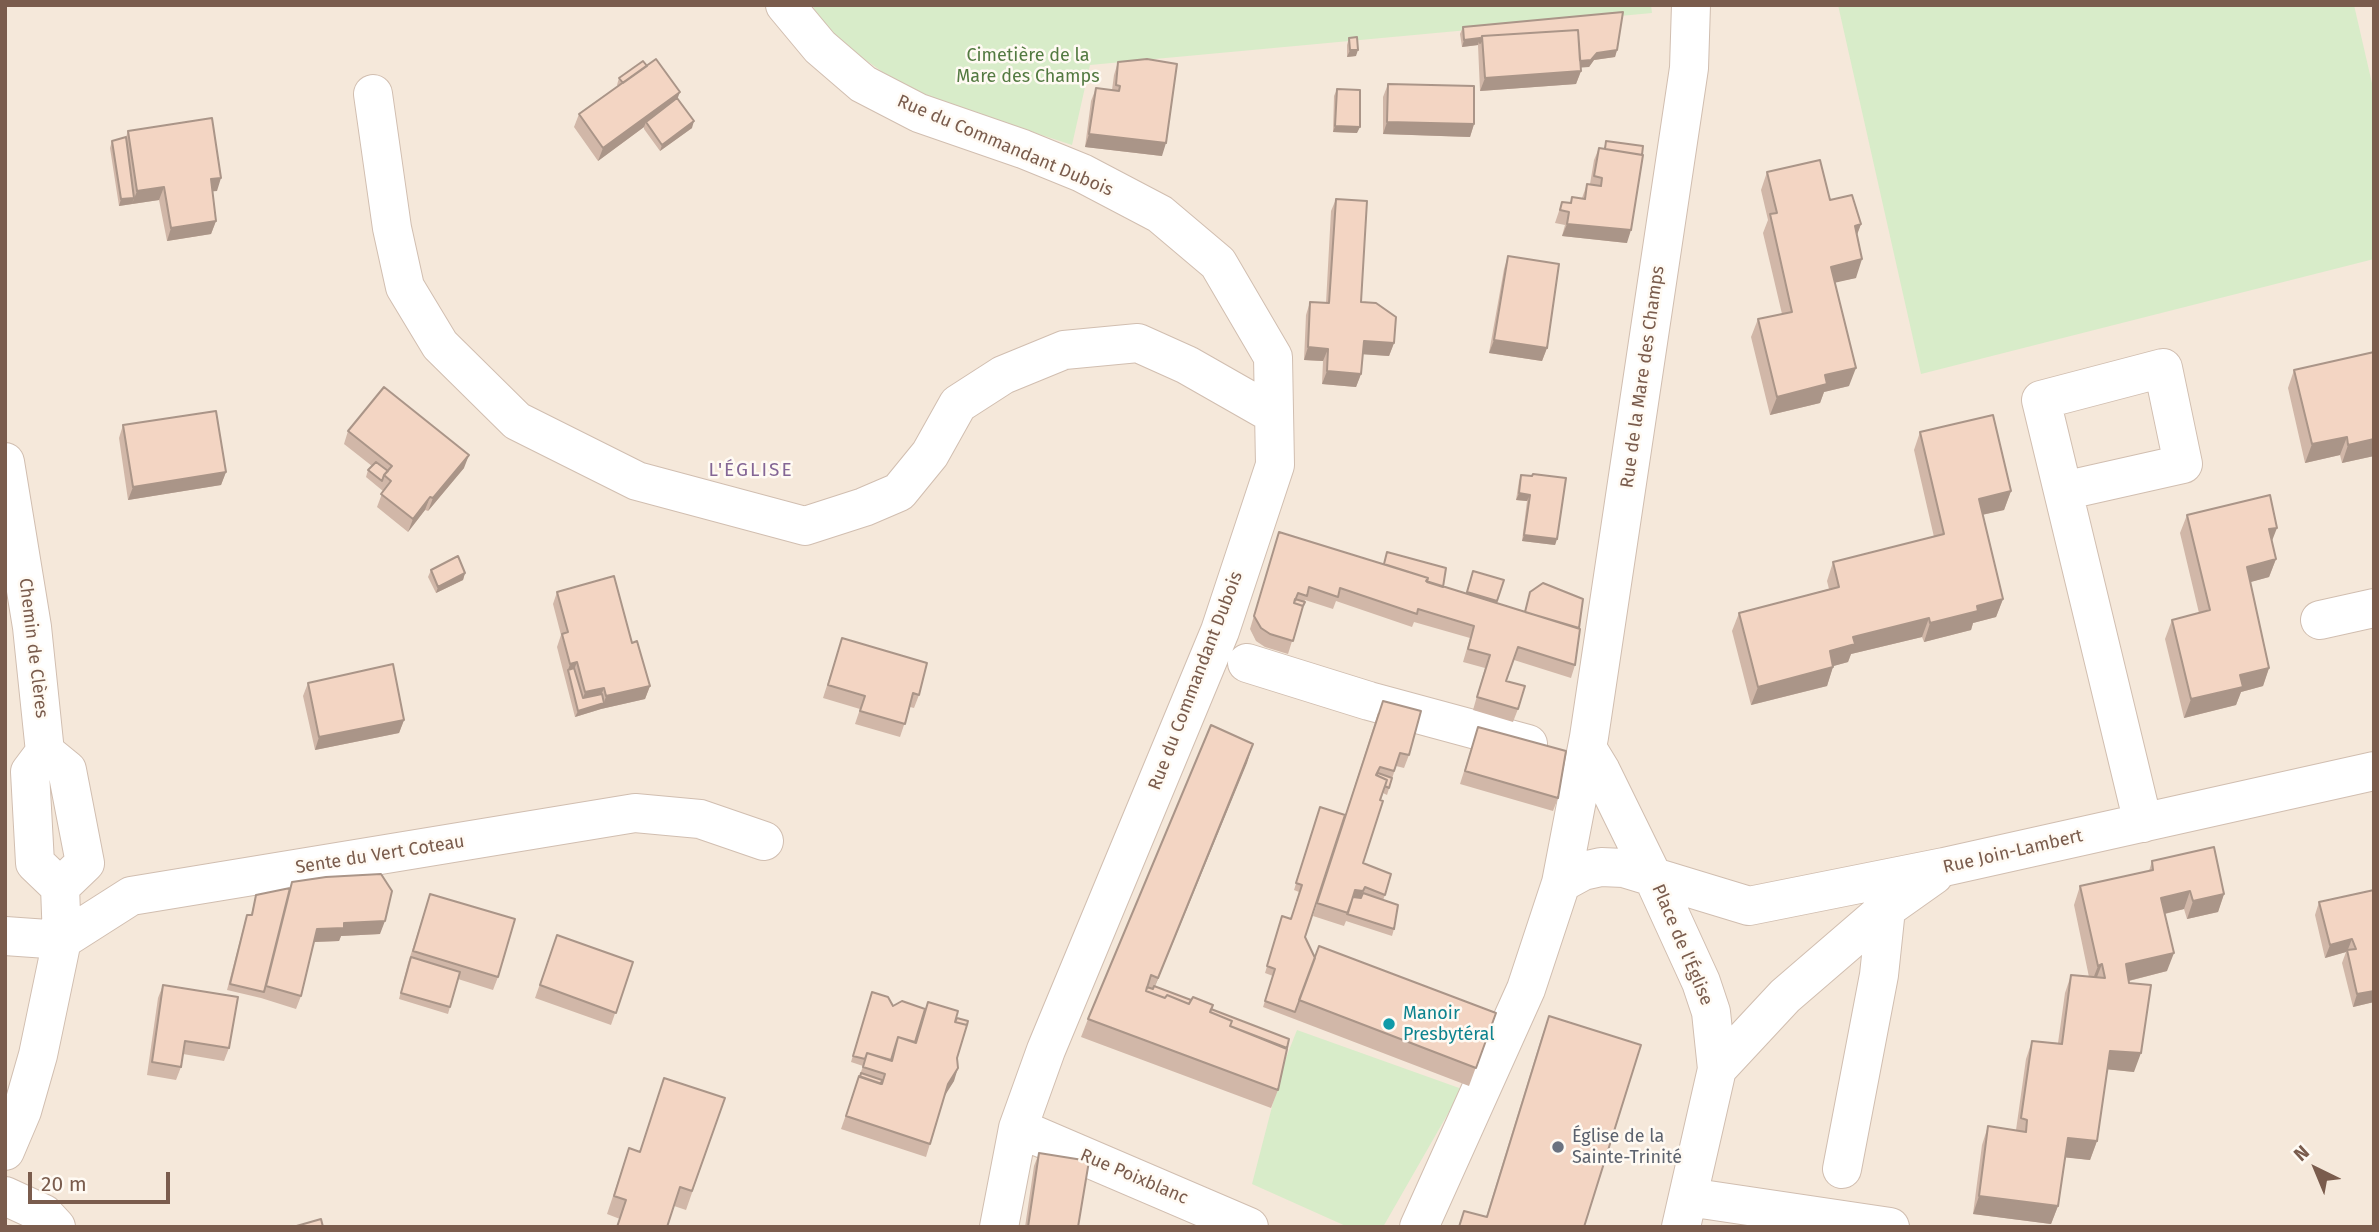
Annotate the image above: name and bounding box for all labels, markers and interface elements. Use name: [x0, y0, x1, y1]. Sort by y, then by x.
park label: Cimetière de la Mare des Champs: [956, 45, 1100, 88]
street label: Rue du Commandant Dubois: [894, 91, 1116, 201]
street label: Rue de la Mare des Champs: [1617, 264, 1669, 490]
district label: L'ÉGLISE: [709, 460, 793, 482]
street label: Rue du Commandant Dubois: [1144, 569, 1248, 793]
street label: Chemin de Clères: [14, 577, 52, 719]
street label: Rue Join-Lambert: [1941, 825, 2085, 879]
street label: Sente du Vert Coteau: [294, 831, 466, 879]
street label: Place de l'Église: [1647, 881, 1717, 1009]
place label: Manoir Presbytéral: [1403, 1003, 1494, 1046]
marker: Manoir Presbytéral: [1381, 1016, 1397, 1032]
place label: Église de la Sainte-Trinité: [1572, 1126, 1682, 1168]
north arrow: [2281, 1134, 2351, 1204]
marker: Église de la Sainte-Trinité: [1550, 1139, 1566, 1155]
text: N: [2289, 1141, 2314, 1166]
street label: Rue Poixblanc: [1077, 1145, 1191, 1209]
scale bar: [32, 1158, 173, 1202]
text: 20 m: [41, 1171, 87, 1197]

